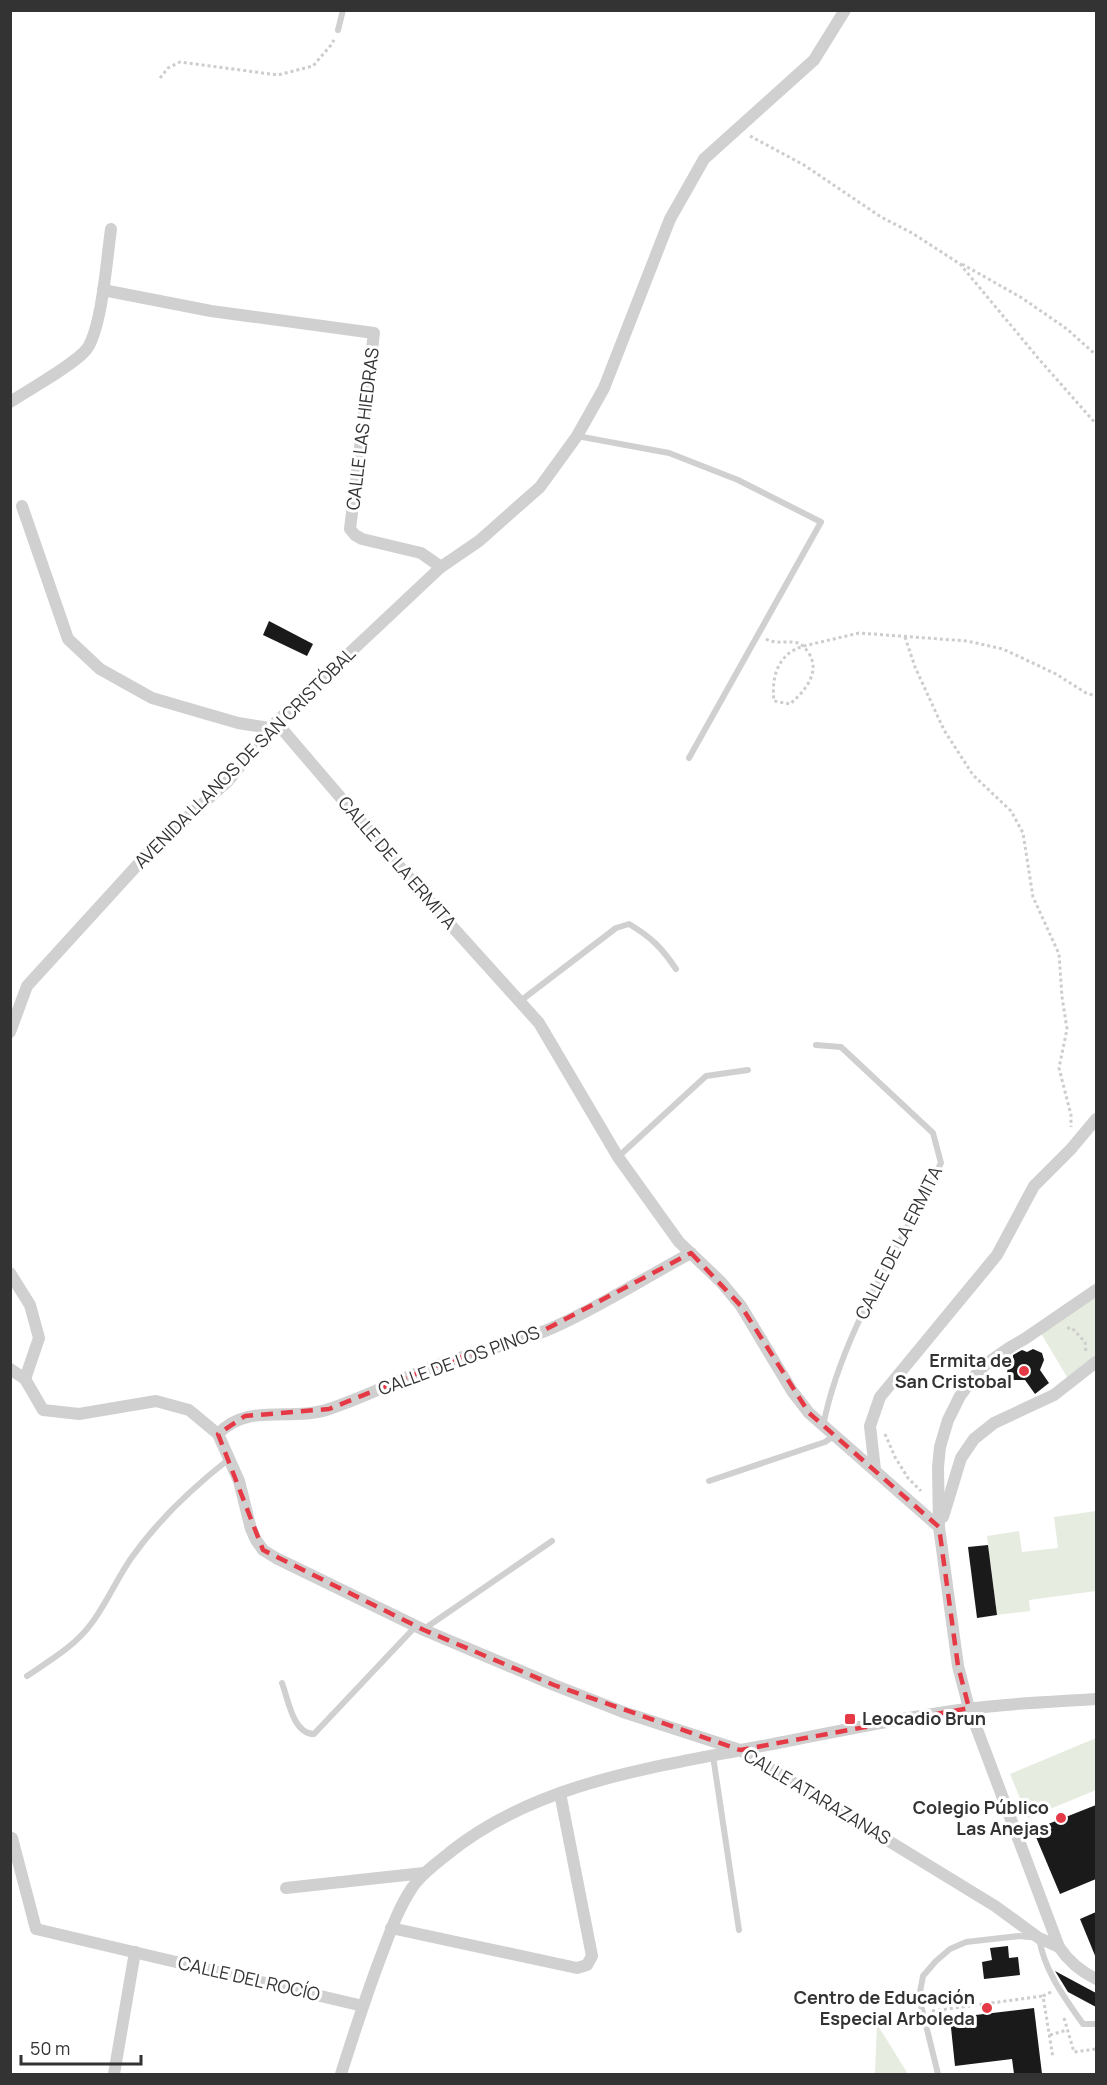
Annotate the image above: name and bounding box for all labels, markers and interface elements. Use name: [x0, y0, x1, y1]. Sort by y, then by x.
street label: CALLE LAS HIEDRAS: [340, 346, 384, 511]
street label: AVENIDA LLANOS DE SAN CRISTÓBAL: [128, 641, 360, 873]
street label: CALLE DE LA ERMITA: [333, 791, 463, 934]
street label: CALLE DE LA ERMITA: [849, 1161, 947, 1323]
street label: CALLE DE LOS PINOS: [375, 1320, 543, 1400]
place label: Ermita de San Cristobal: [895, 1348, 1012, 1393]
marker: Ermita de San Cristobal: [1017, 1364, 1031, 1378]
place label: Leocadio Brun: [862, 1706, 986, 1730]
marker: Leocadio Brun: [843, 1712, 857, 1726]
street label: CALLE ATARAZANAS: [739, 1743, 896, 1850]
place label: Colegio Público Las Anejas: [913, 1795, 1049, 1840]
marker: Colegio Público Las Anejas: [1054, 1811, 1068, 1825]
street label: CALLE DEL ROCÍO: [176, 1950, 323, 2006]
place label: Centro de Educación Especial Arboleda: [794, 1985, 975, 2030]
marker: Centro de Educación Especial Arboleda: [980, 2001, 994, 2015]
scale bar: [21, 2028, 141, 2066]
text: 50 m: [30, 2036, 70, 2060]

